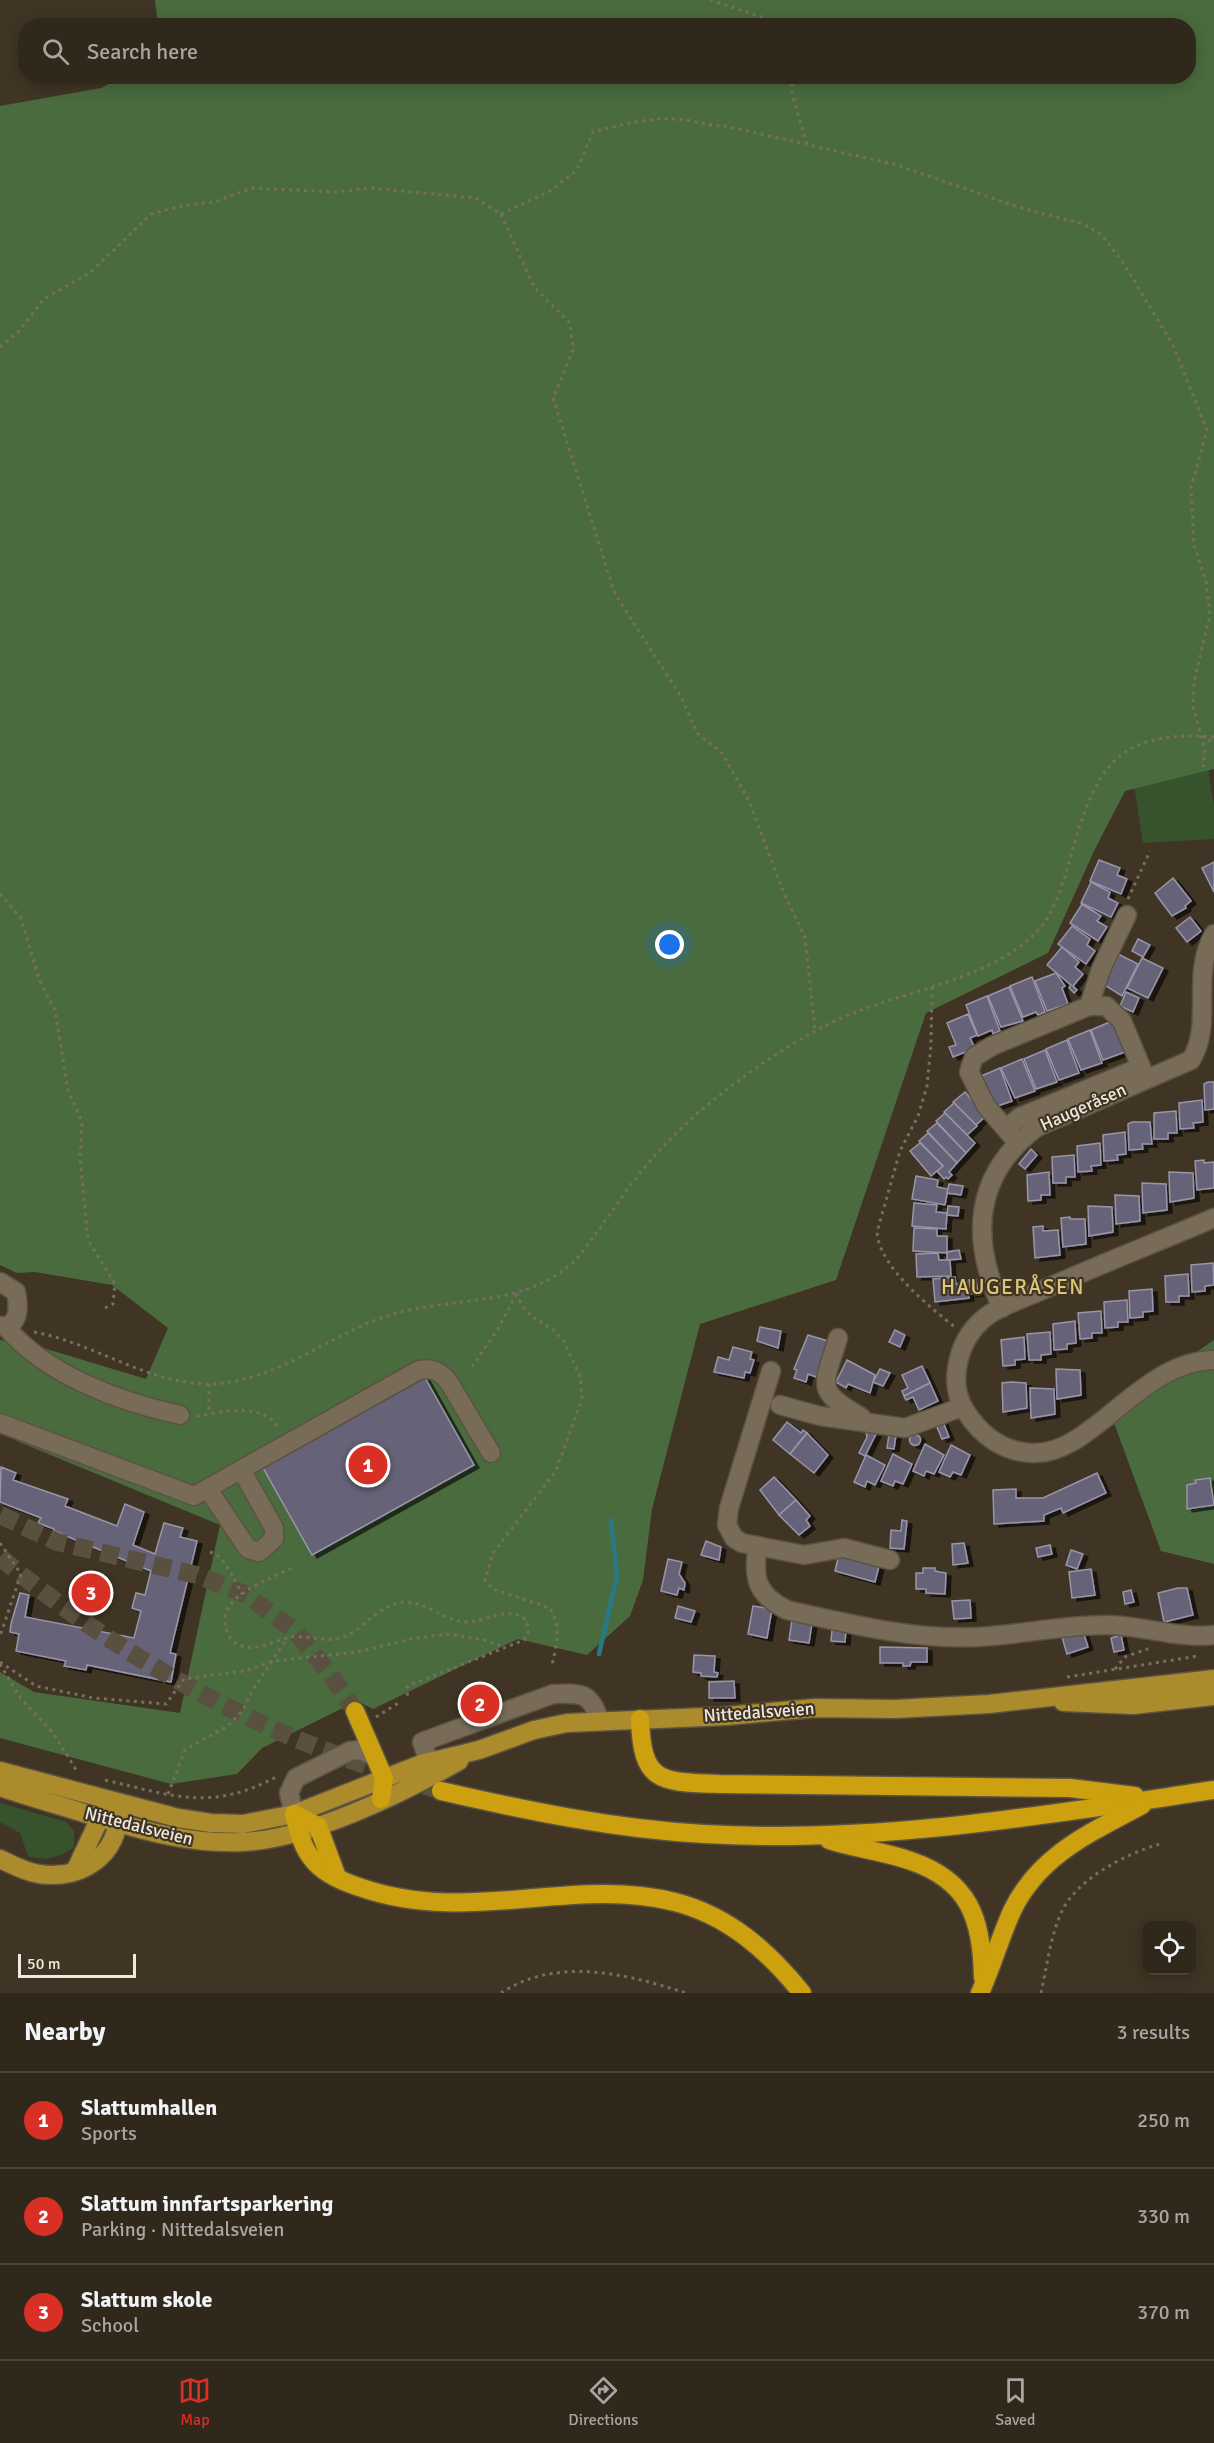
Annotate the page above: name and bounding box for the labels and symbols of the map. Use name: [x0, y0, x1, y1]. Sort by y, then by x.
your location: [655, 930, 684, 959]
street label: Haugeråsen: [1037, 1078, 1129, 1136]
district label: HAUGERÅSEN: [941, 1273, 1085, 1300]
pin: 1: [348, 1442, 388, 1488]
pin: 3: [72, 1570, 110, 1616]
pin: 2: [460, 1682, 500, 1726]
street label: Nittedalsveien: [703, 1697, 815, 1727]
street label: Nittedalsveien: [83, 1802, 195, 1850]
scale bar: [18, 1951, 136, 1978]

